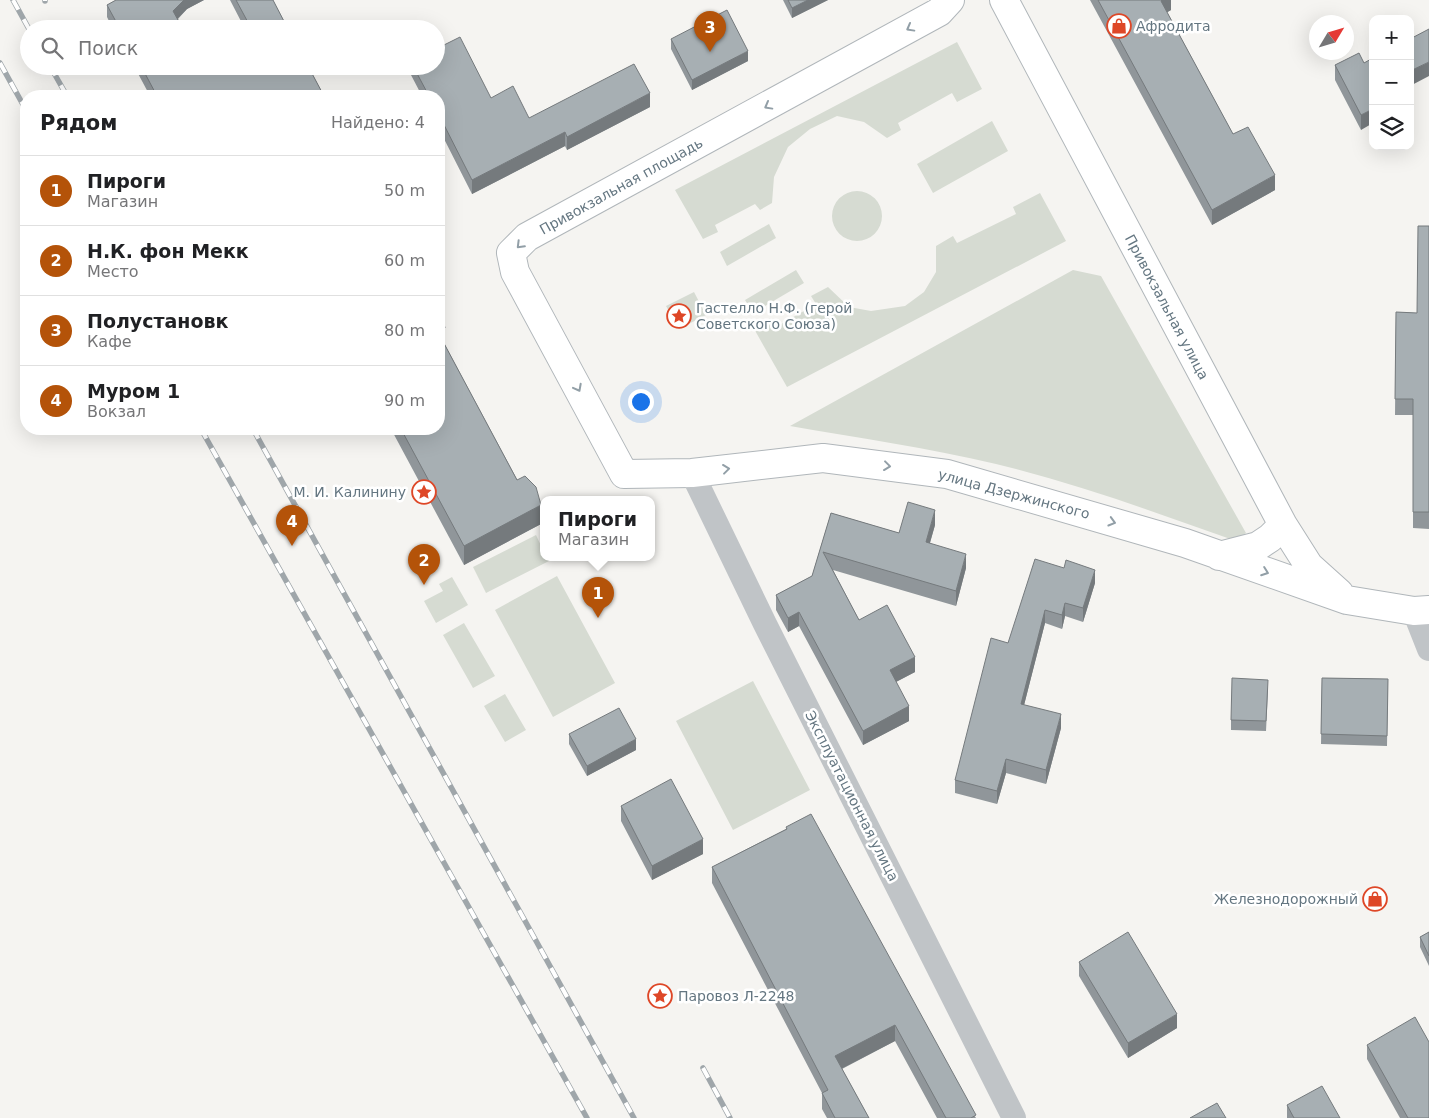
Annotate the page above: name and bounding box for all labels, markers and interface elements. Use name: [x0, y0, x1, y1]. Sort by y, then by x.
pin: 3: [694, 11, 726, 52]
shop icon: Афродита: [1106, 13, 1132, 39]
north arrow: [1309, 15, 1354, 60]
map controls: [1369, 15, 1414, 150]
button: +: [1369, 15, 1414, 60]
place label: Афродита: [1136, 18, 1211, 34]
search box: [20, 20, 445, 75]
one-way arrow: [906, 21, 915, 31]
icon: search: [38, 34, 66, 62]
text: Поиск: [78, 37, 138, 59]
button: −: [1369, 60, 1414, 105]
one-way arrow: [764, 99, 773, 109]
button: layers: [1369, 105, 1414, 150]
text: Рядом: [40, 111, 117, 135]
text: Найдено: 4: [331, 113, 425, 132]
street label: Привокзальная площадь: [537, 134, 705, 238]
text: Пироги: [87, 170, 166, 192]
text: 1: [50, 181, 62, 200]
text: 50 m: [384, 181, 425, 200]
text: Магазин: [87, 192, 158, 211]
street label: Привокзальная улица: [1122, 232, 1212, 382]
one-way arrow: [516, 239, 525, 248]
text: Н.К. фон Мекк: [87, 240, 249, 262]
text: 2: [50, 251, 62, 270]
text: 60 m: [384, 251, 425, 270]
text: Место: [87, 262, 139, 281]
place label: Гастелло Н.Ф. (герой Советского Союза): [696, 300, 852, 332]
place icon: Гастелло Н.Ф. (герой Советского Союза): [666, 303, 692, 329]
text: Полустановк: [87, 310, 228, 332]
text: 3: [50, 321, 62, 340]
text: 80 m: [384, 321, 425, 340]
text: Кафе: [87, 332, 132, 351]
text: Муром 1: [87, 380, 180, 402]
one-way arrow: [572, 382, 582, 391]
your location: [628, 389, 654, 415]
text: 4: [50, 391, 62, 410]
text: 90 m: [384, 391, 425, 410]
text: Вокзал: [87, 402, 146, 421]
one-way arrow: [883, 460, 891, 471]
one-way arrow: [722, 464, 730, 475]
street label: улица Дзержинского: [936, 466, 1092, 522]
place icon: М. И. Калинину: [411, 479, 437, 505]
place label: М. И. Калинину: [293, 484, 406, 500]
popup: [540, 496, 655, 561]
pin: 4: [276, 505, 308, 546]
text: Пироги: [558, 508, 637, 530]
one-way arrow: [1107, 516, 1116, 526]
text: Магазин: [558, 530, 629, 549]
pin: 2: [408, 544, 440, 585]
one-way arrow: [1260, 566, 1268, 576]
pin: 1: [582, 577, 614, 618]
street label: Эксплуатационная улица: [802, 708, 902, 884]
shop icon: Железнодорожный: [1362, 886, 1388, 912]
place label: Железнодорожный: [1214, 891, 1358, 907]
place icon: Паровоз Л-2248: [647, 983, 673, 1009]
place label: Паровоз Л-2248: [678, 988, 794, 1004]

